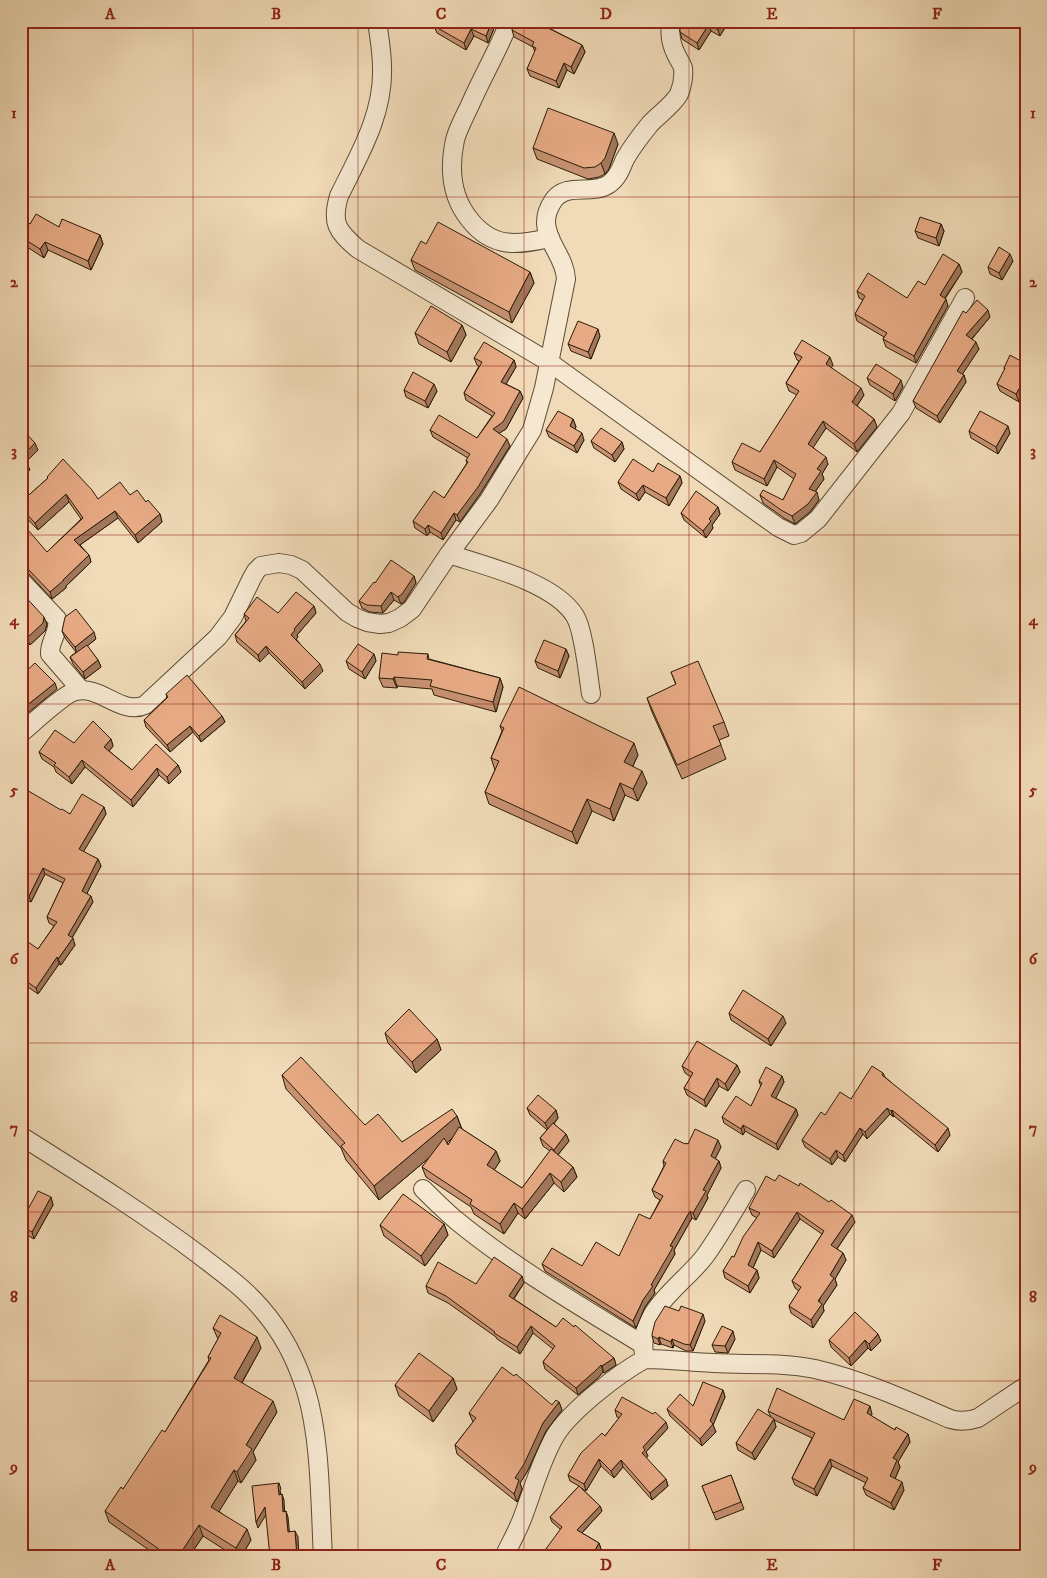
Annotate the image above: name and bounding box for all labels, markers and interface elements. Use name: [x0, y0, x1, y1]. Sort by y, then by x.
text: A: [104, 4, 116, 24]
text: B: [271, 4, 281, 24]
text: C: [436, 4, 446, 24]
text: D: [600, 4, 612, 24]
text: E: [766, 4, 778, 24]
text: F: [932, 4, 942, 24]
text: 1: [11, 103, 17, 123]
text: 1: [1030, 103, 1036, 123]
text: 2: [10, 272, 19, 292]
text: 2: [1029, 272, 1038, 292]
text: 3: [11, 441, 17, 461]
text: 3: [1030, 441, 1036, 461]
text: 4: [8, 610, 19, 630]
text: 4: [1027, 610, 1038, 630]
text: 5: [9, 780, 18, 800]
text: 5: [1028, 780, 1037, 800]
text: 6: [10, 949, 20, 969]
text: 6: [1029, 949, 1039, 969]
text: 7: [10, 1118, 18, 1138]
text: 7: [1029, 1118, 1037, 1138]
text: 8: [10, 1287, 18, 1307]
text: 8: [1029, 1287, 1037, 1307]
text: 9: [9, 1457, 18, 1477]
text: 9: [1028, 1457, 1037, 1477]
text: A: [104, 1555, 116, 1575]
text: B: [271, 1555, 281, 1575]
text: C: [436, 1555, 446, 1575]
text: D: [600, 1555, 612, 1575]
text: E: [766, 1555, 778, 1575]
text: F: [932, 1555, 942, 1575]

